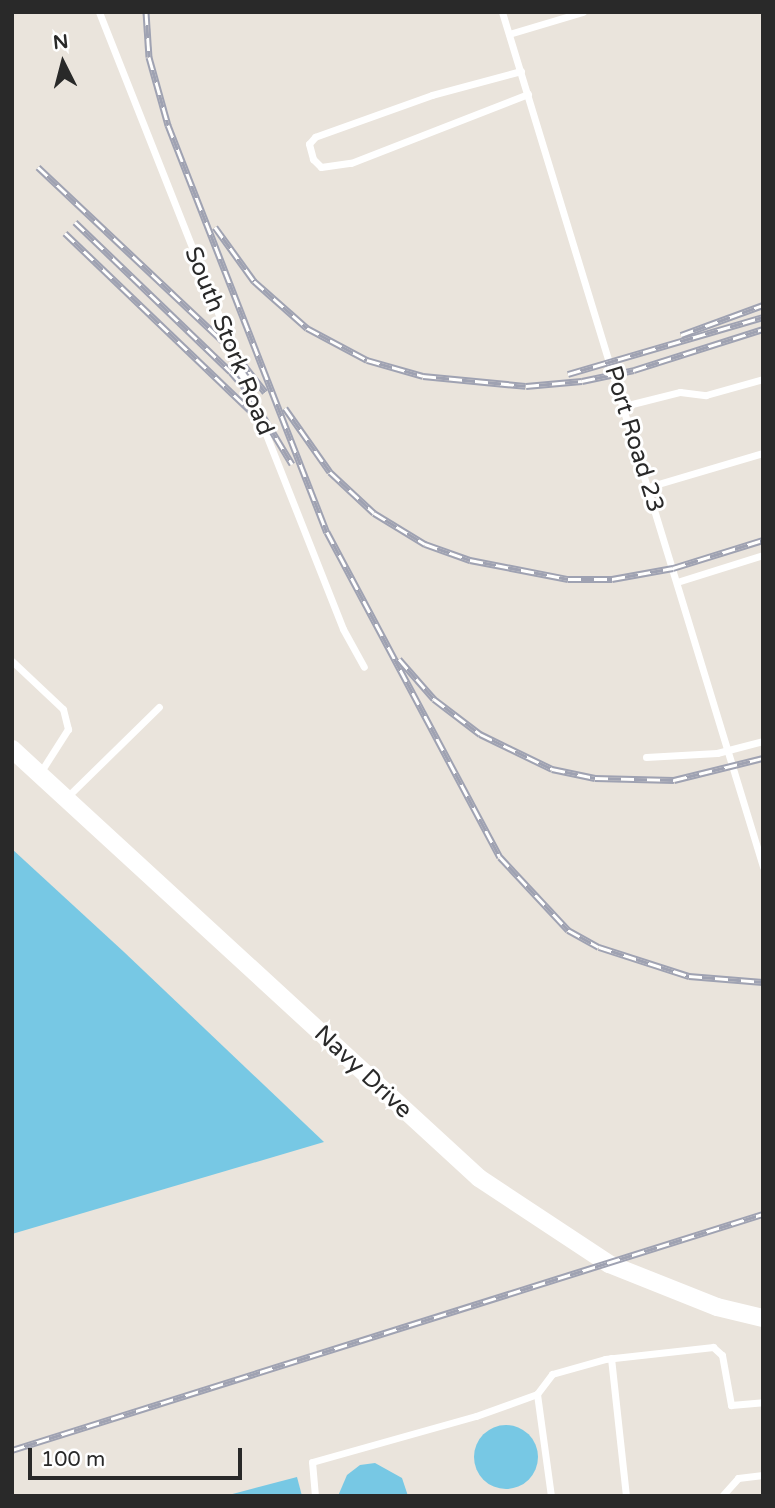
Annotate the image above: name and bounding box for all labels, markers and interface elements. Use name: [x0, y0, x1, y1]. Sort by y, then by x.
north arrow: [28, 28, 98, 98]
text: N: [52, 30, 70, 54]
street label: South Stork Road: [178, 243, 280, 439]
street label: Port Road 23: [598, 362, 670, 516]
street label: Navy Drive: [308, 1019, 418, 1125]
scale bar: [32, 1434, 245, 1478]
text: 100 m: [41, 1447, 105, 1472]

